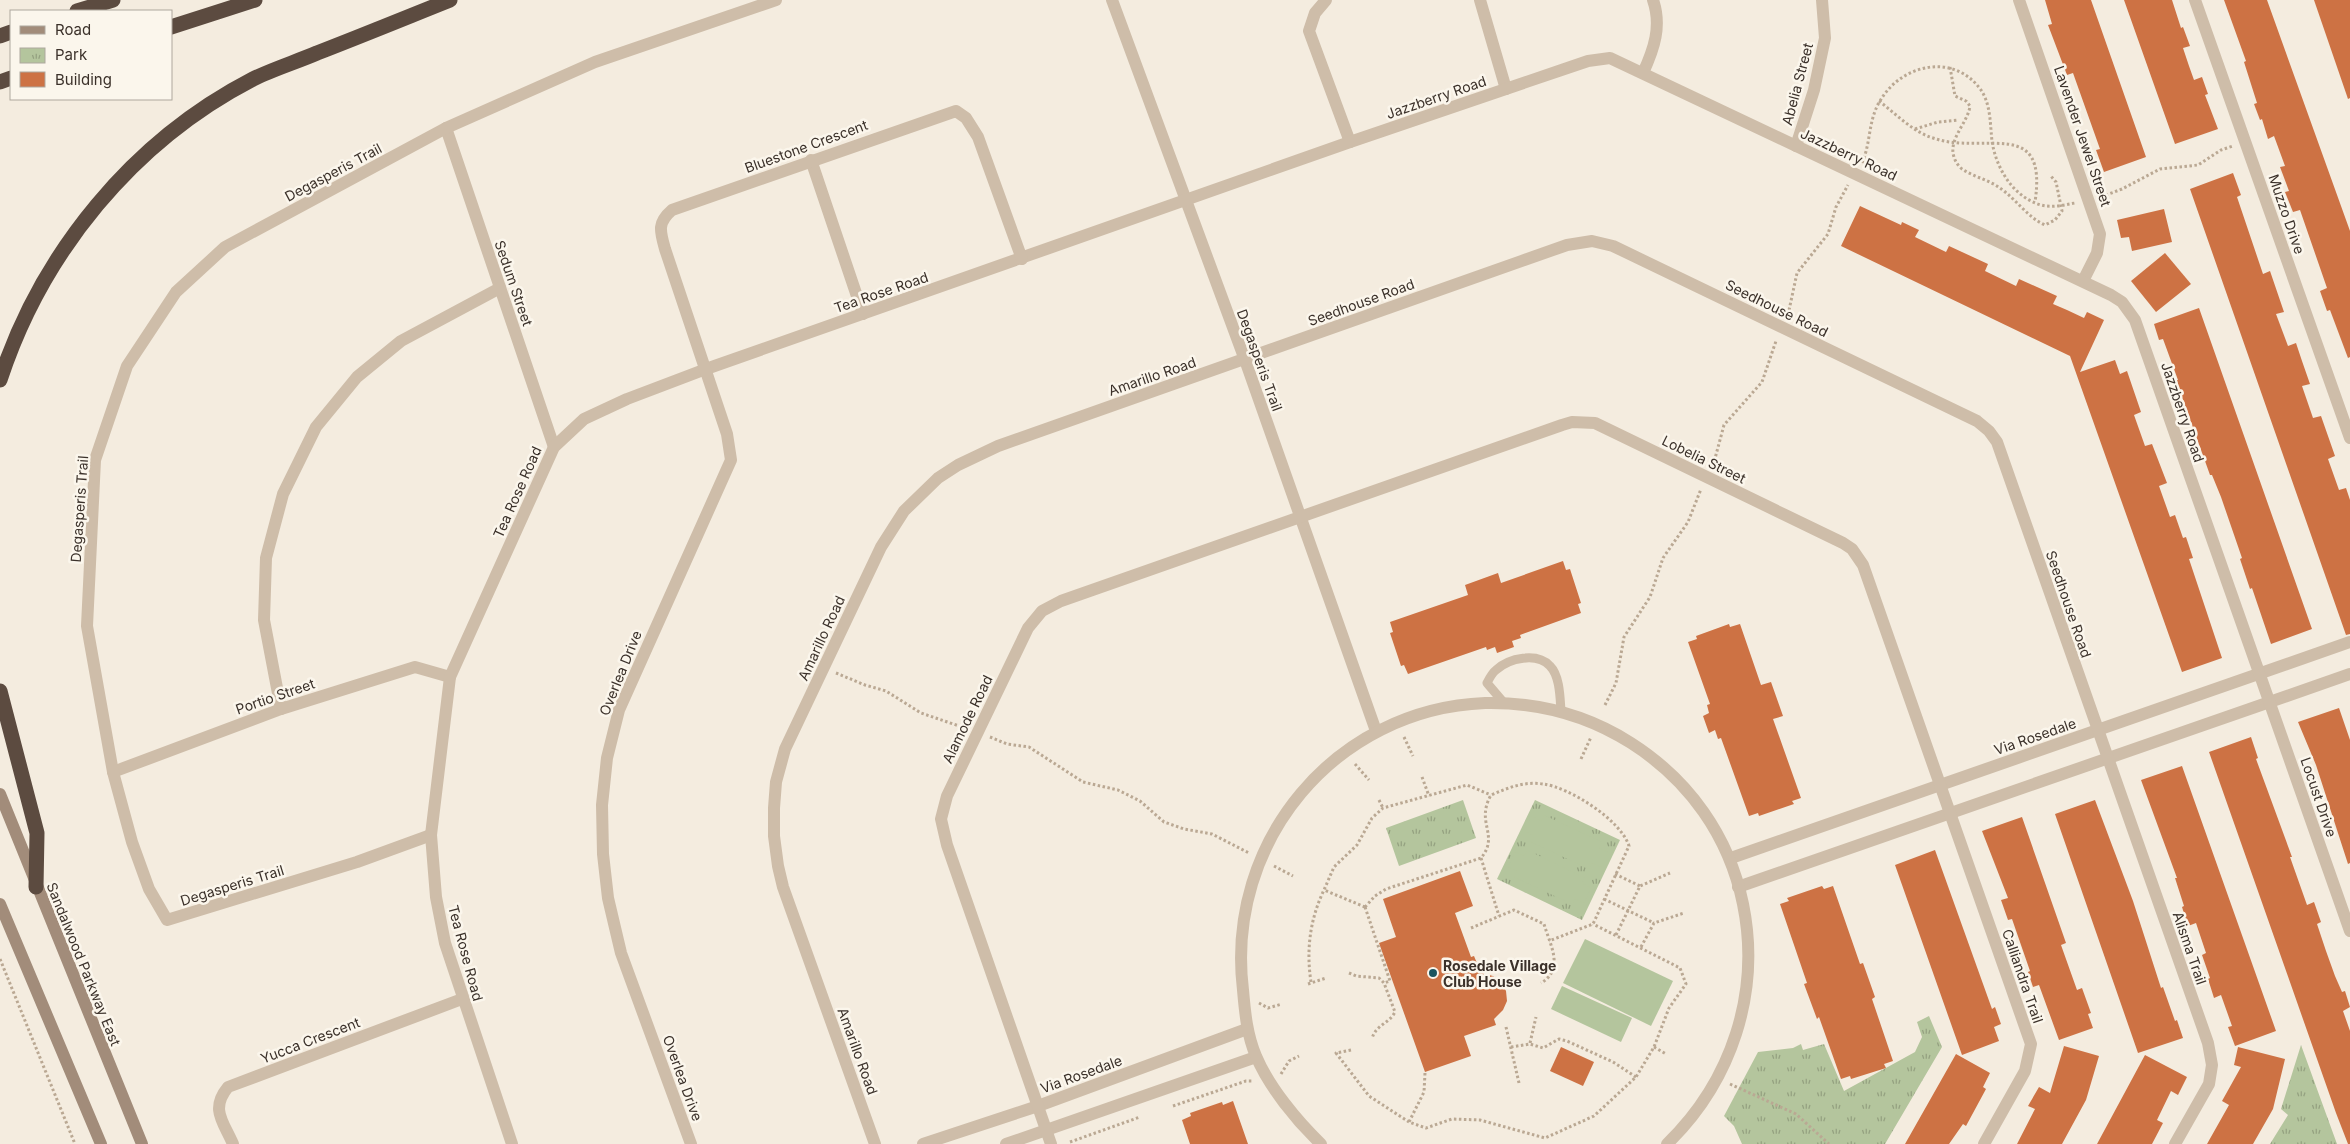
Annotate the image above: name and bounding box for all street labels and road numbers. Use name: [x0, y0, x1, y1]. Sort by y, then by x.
street label: Abelia Street: [1778, 41, 1816, 127]
street label: Lavender Jewel Street: [2051, 63, 2115, 209]
street label: Jazzberry Road: [1384, 72, 1488, 122]
street label: Bluestone Crescent: [742, 116, 870, 176]
street label: Jazzberry Road: [1798, 124, 1900, 184]
street label: Degasperis Trail: [282, 139, 384, 205]
street label: Muzzo Drive: [2265, 172, 2309, 256]
street label: Sedum Street: [491, 238, 537, 329]
street label: Tea Rose Road: [832, 268, 930, 316]
street label: Seedhouse Road: [1305, 275, 1417, 329]
street label: Seedhouse Road: [1723, 276, 1831, 340]
street label: Degasperis Trail: [1234, 307, 1286, 413]
street label: Amarillo Road: [1106, 353, 1198, 399]
street label: Jazzberry Road: [2158, 360, 2208, 464]
street label: Lobelia Street: [1659, 431, 1749, 487]
street label: Tea Rose Road: [489, 444, 545, 540]
street label: Degasperis Trail: [67, 455, 91, 563]
street label: Seedhouse Road: [2043, 548, 2095, 660]
street label: Amarillo Road: [794, 593, 848, 683]
street label: Overlea Drive: [595, 628, 645, 718]
street label: Alamode Road: [938, 672, 996, 766]
street label: Portio Street: [233, 674, 317, 717]
street label: Via Rosedale: [1992, 714, 2078, 758]
street label: Locust Drive: [2297, 755, 2341, 839]
street label: Degasperis Trail: [178, 861, 286, 909]
street label: Sandalwood Parkway East: [43, 880, 125, 1049]
street label: Tea Rose Road: [445, 903, 487, 1003]
street label: Alisma Trail: [2170, 909, 2210, 987]
street label: Calliandra Trail: [1999, 927, 2047, 1025]
street label: Amarillo Road: [834, 1005, 882, 1097]
street label: Yucca Crescent: [258, 1013, 362, 1067]
street label: Overlea Drive: [660, 1033, 706, 1123]
street label: Via Rosedale: [1038, 1051, 1124, 1097]

